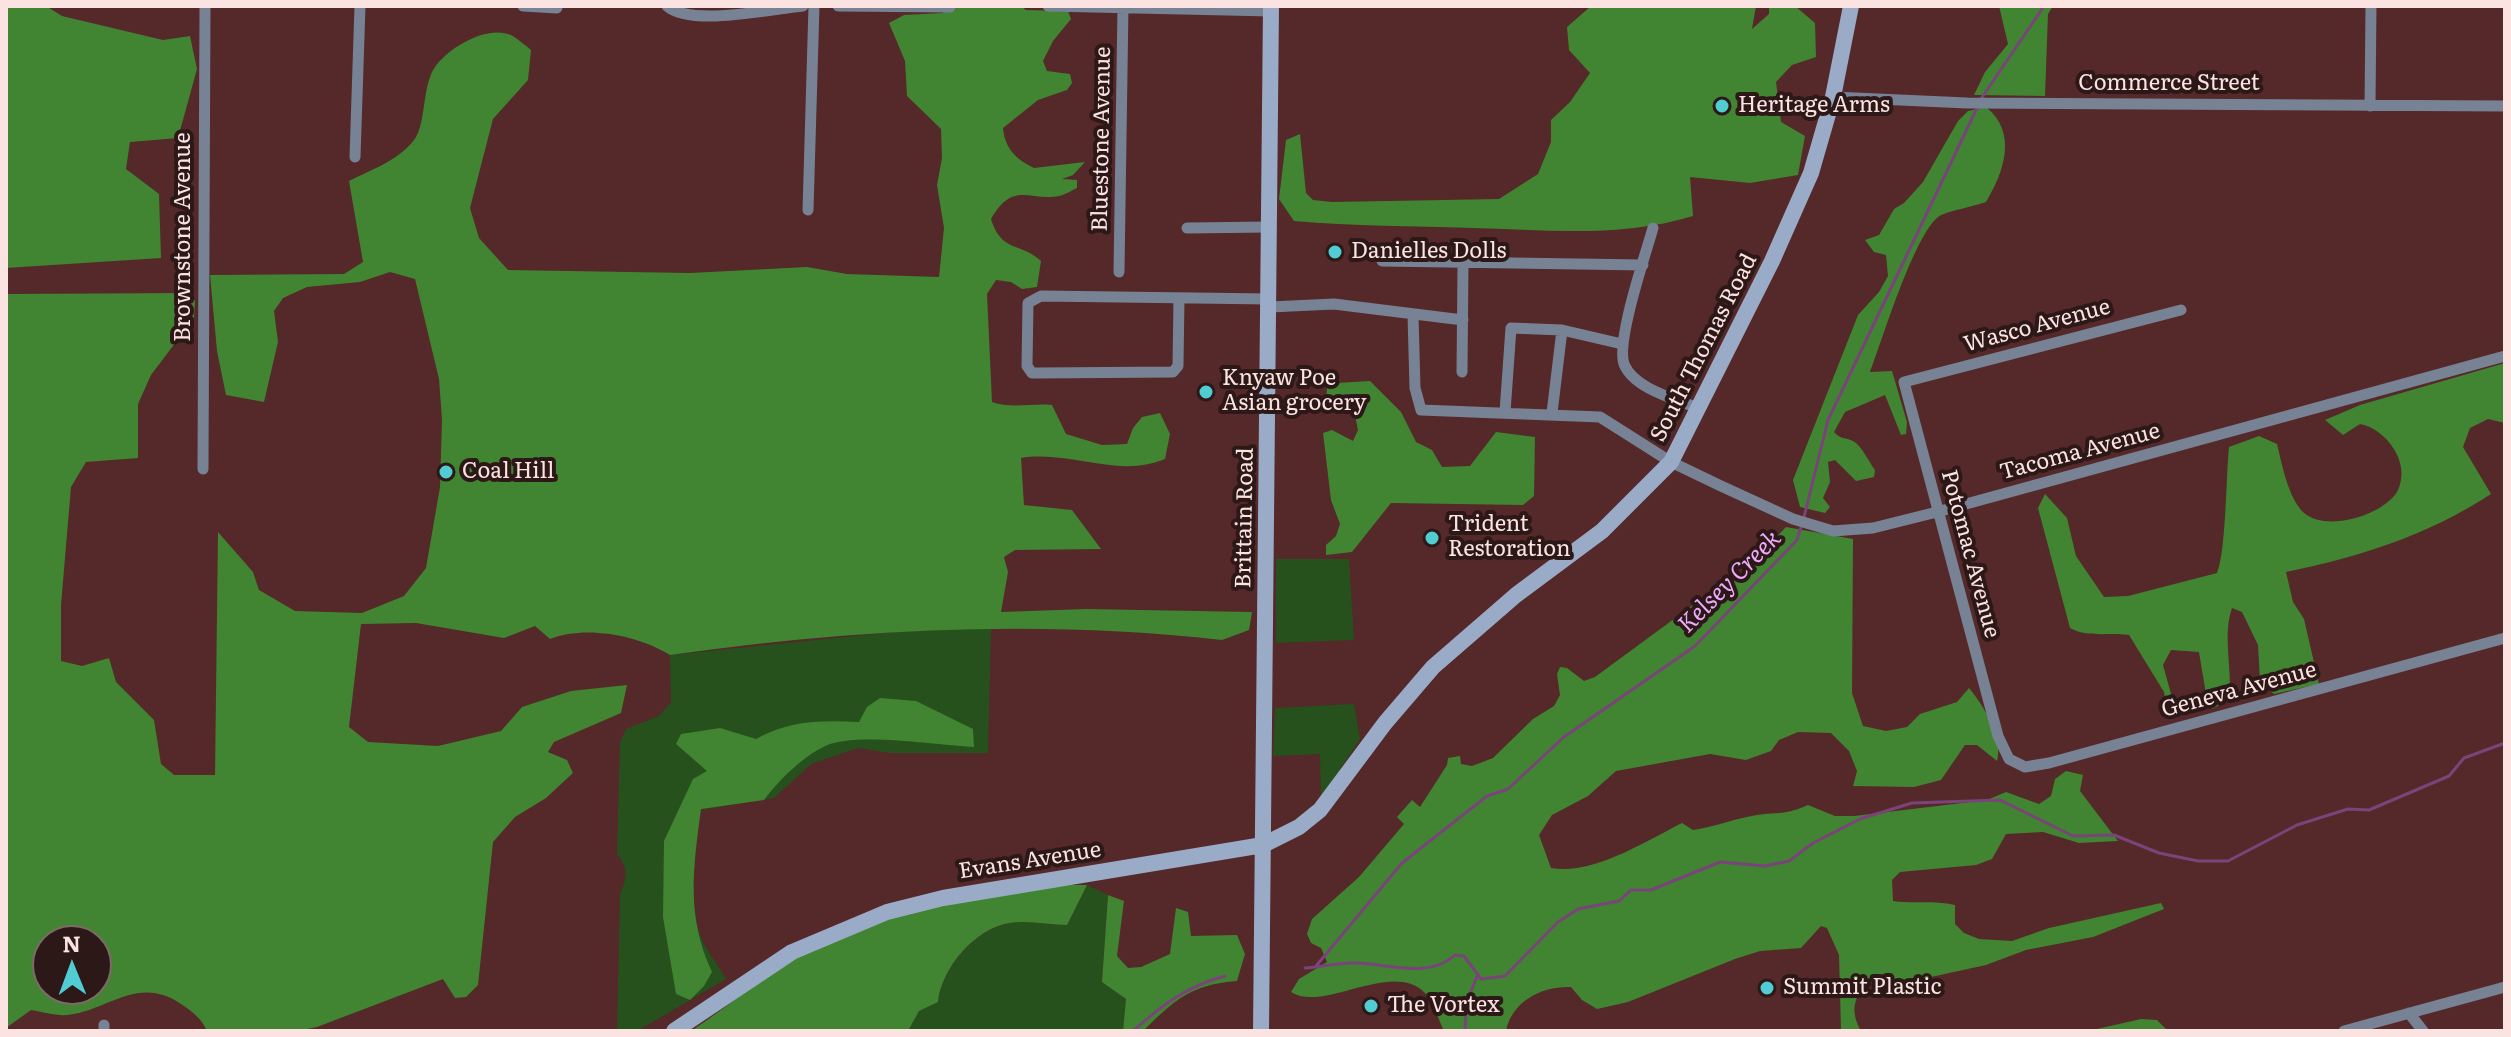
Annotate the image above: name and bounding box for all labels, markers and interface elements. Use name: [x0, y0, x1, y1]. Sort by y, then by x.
street label: Bluestone Avenue: [1087, 46, 1117, 232]
street label: Commerce Street: [2078, 71, 2260, 97]
place label: Heritage Arms: [1738, 93, 1890, 119]
marker: Heritage Arms: [1713, 97, 1731, 115]
street label: Brownstone Avenue: [171, 132, 197, 342]
place label: Danielles Dolls: [1351, 239, 1506, 265]
marker: Danielles Dolls: [1326, 243, 1344, 261]
street label: South Thomas Road: [1645, 250, 1763, 446]
street label: Wasco Avenue: [1961, 294, 2113, 358]
place label: Knyaw Poe Asian grocery: [1222, 366, 1367, 418]
marker: Knyaw Poe Asian grocery: [1197, 383, 1215, 401]
street label: Tacoma Avenue: [1997, 418, 2163, 486]
street label: Brittain Road: [1231, 447, 1259, 589]
place label: Coal Hill: [462, 459, 554, 485]
marker: Coal Hill: [437, 463, 455, 481]
street label: Potomac Avenue: [1935, 467, 2005, 641]
place label: Trident Restoration: [1448, 512, 1571, 564]
water label: Kelsey Creek: [1673, 525, 1787, 639]
marker: Trident Restoration: [1423, 529, 1441, 547]
street label: Geneva Avenue: [2159, 657, 2319, 723]
street label: Evans Avenue: [957, 837, 1103, 885]
north arrow: [32, 925, 112, 1005]
text: N: [62, 926, 81, 959]
place label: Summit Plastic: [1783, 975, 1941, 1001]
marker: Summit Plastic: [1758, 979, 1776, 997]
place label: The Vortex: [1387, 993, 1500, 1019]
marker: The Vortex: [1362, 997, 1380, 1015]

